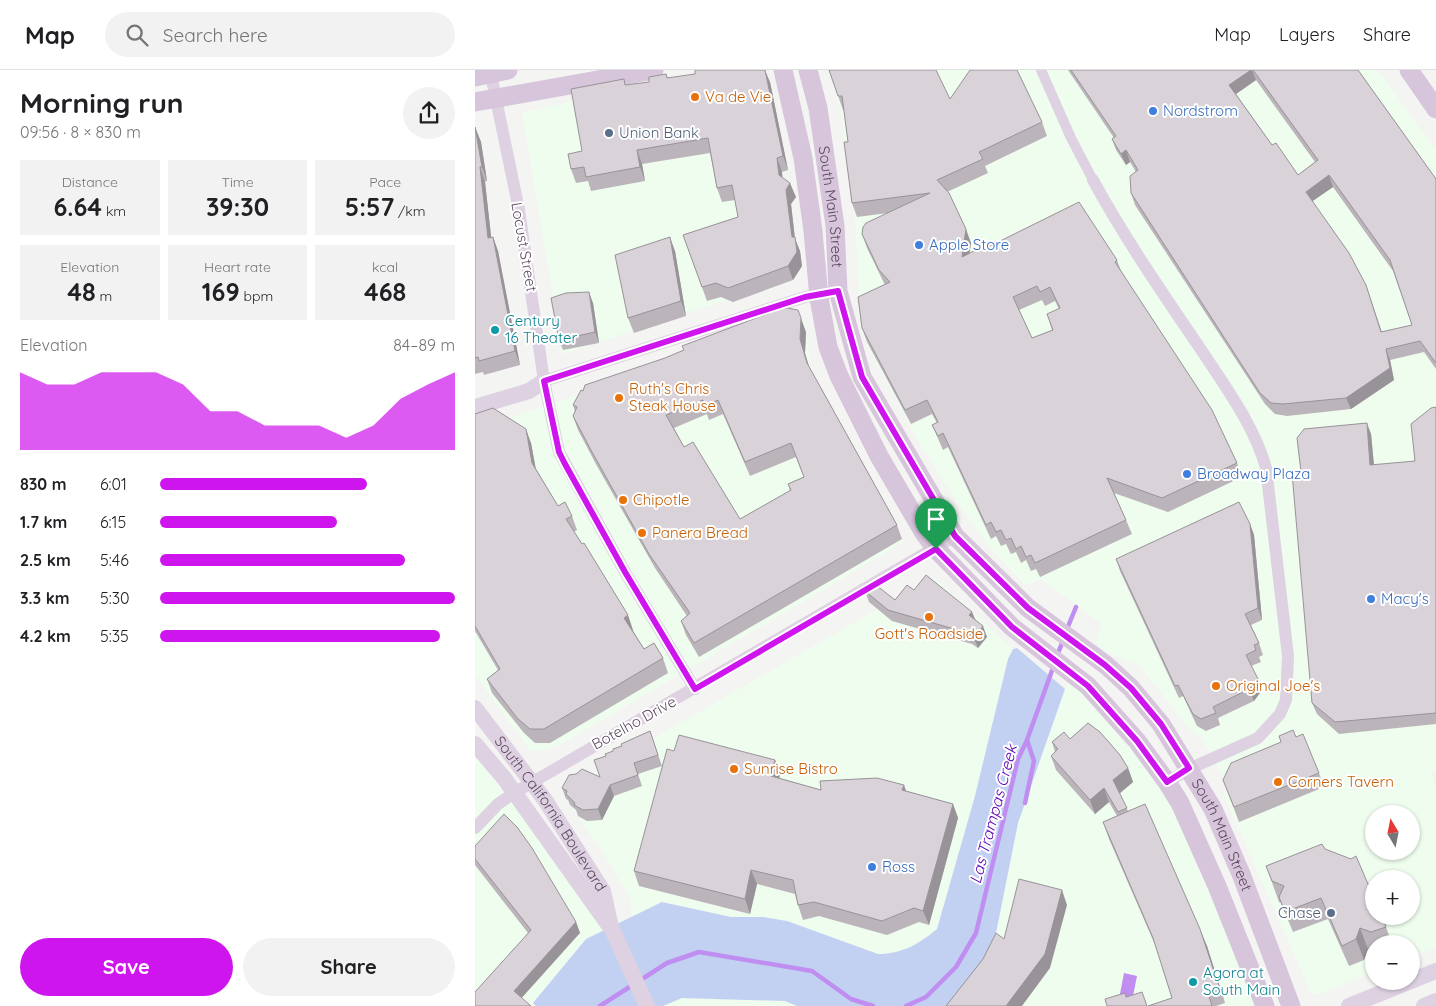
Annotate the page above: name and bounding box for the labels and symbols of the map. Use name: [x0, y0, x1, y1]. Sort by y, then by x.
place label: Va de Vie: [705, 87, 771, 106]
marker: Va de Vie: [689, 91, 701, 103]
place label: Nordstrom: [1163, 101, 1238, 120]
marker: Nordstrom: [1147, 105, 1159, 117]
place label: Union Bank: [619, 123, 699, 142]
marker: Union Bank: [603, 127, 615, 139]
street label: South Main Street: [815, 145, 847, 268]
street label: Locust Street: [507, 201, 542, 293]
place label: Apple Store: [929, 235, 1009, 254]
marker: Apple Store: [913, 239, 925, 251]
place label: Century 16 Theater: [505, 311, 577, 347]
marker: Century 16 Theater: [489, 324, 501, 336]
place label: Ruth's Chris Steak House: [629, 379, 716, 415]
marker: Ruth's Chris Steak House: [613, 392, 625, 404]
place label: Broadway Plaza: [1197, 464, 1310, 483]
marker: Broadway Plaza: [1181, 468, 1193, 480]
place label: Chipotle: [633, 490, 690, 509]
marker: Chipotle: [617, 494, 629, 506]
pin: [915, 498, 957, 549]
place label: Panera Bread: [652, 523, 748, 542]
marker: Panera Bread: [636, 527, 648, 539]
place label: Macy's: [1381, 589, 1429, 608]
marker: Macy's: [1365, 593, 1377, 605]
marker: Gott's Roadside: [923, 611, 935, 623]
place label: Gott's Roadside: [875, 624, 983, 643]
place label: Original Joe's: [1226, 676, 1320, 695]
marker: Original Joe's: [1210, 680, 1222, 692]
street label: Botelho Drive: [588, 692, 679, 754]
street label: South California Boulevard: [491, 732, 611, 895]
water label: Las Trampas Creek: [965, 741, 1022, 886]
place label: Sunrise Bistro: [744, 759, 838, 778]
marker: Sunrise Bistro: [728, 763, 740, 775]
place label: Corners Tavern: [1288, 772, 1394, 791]
street label: South Main Street: [1188, 775, 1257, 894]
marker: Corners Tavern: [1272, 776, 1284, 788]
north arrow: [1365, 805, 1420, 860]
place label: Ross: [882, 857, 915, 876]
marker: Ross: [866, 861, 878, 873]
place label: Chase: [1278, 903, 1321, 922]
marker: Chase: [1325, 907, 1337, 919]
place label: Agora at South Main: [1203, 963, 1280, 999]
marker: Agora at South Main: [1187, 976, 1199, 988]

